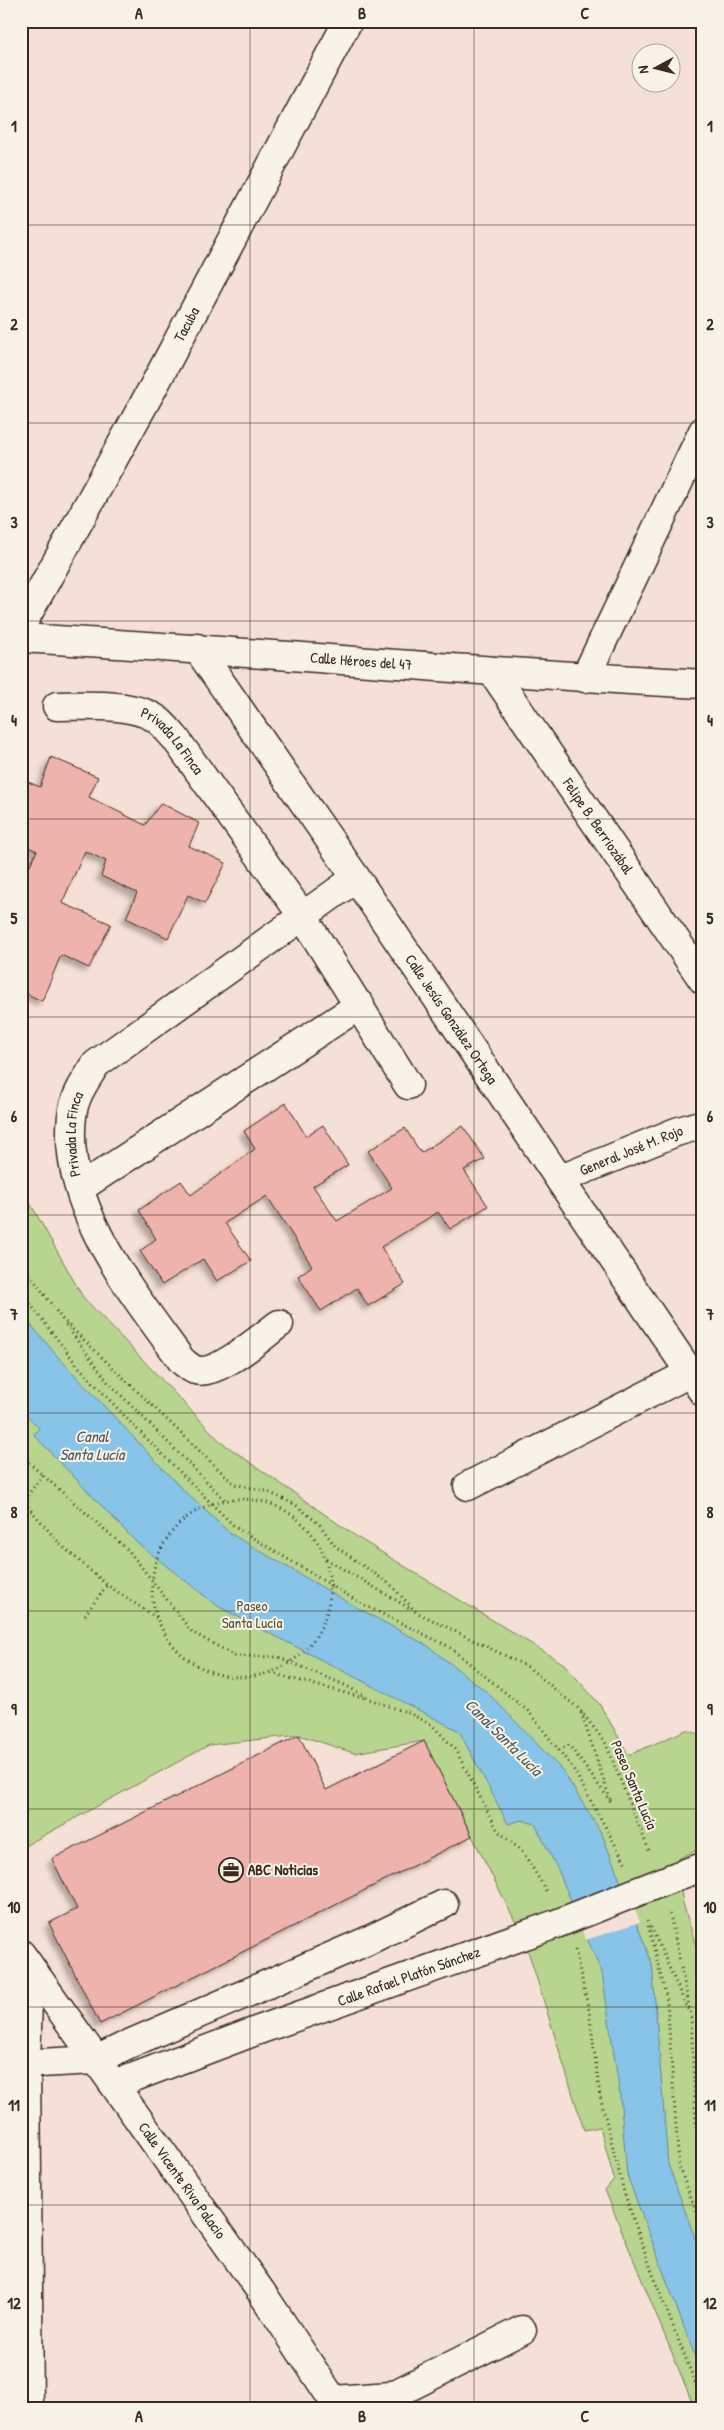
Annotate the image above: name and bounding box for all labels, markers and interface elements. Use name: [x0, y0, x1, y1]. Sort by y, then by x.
text: A: [135, 2, 143, 24]
text: B: [358, 2, 366, 24]
text: C: [581, 2, 590, 24]
north arrow: [632, 42, 682, 92]
text: N: [633, 64, 652, 75]
text: 1: [11, 115, 17, 137]
text: 1: [707, 115, 713, 137]
street label: Tacuba: [168, 303, 204, 345]
text: 2: [10, 313, 18, 335]
text: 2: [706, 313, 714, 335]
text: 3: [10, 511, 18, 533]
text: 3: [706, 511, 714, 533]
street label: Calle Héroes del 47: [309, 647, 413, 675]
street label: Privada La Finca: [138, 702, 209, 779]
text: 4: [11, 709, 17, 731]
text: 4: [707, 709, 713, 731]
street label: Felipe B. Berriozábal: [558, 773, 639, 878]
text: 5: [11, 907, 18, 929]
text: 5: [707, 907, 714, 929]
street label: Calle Jesús González Ortega: [400, 950, 503, 1088]
street label: Privada La Finca: [60, 1088, 88, 1179]
text: 6: [11, 1105, 18, 1127]
text: 6: [707, 1105, 714, 1127]
street label: General José M. Rojo: [576, 1120, 685, 1180]
text: 7: [9, 1303, 18, 1325]
text: 7: [705, 1303, 714, 1325]
water label: Canal Santa Lucía: [60, 1425, 126, 1465]
text: 8: [11, 1501, 18, 1523]
text: 8: [707, 1501, 714, 1523]
park label: Paseo Santa Lucía: [222, 1595, 282, 1633]
water label: Canal Santa Lucía: [460, 1693, 549, 1782]
text: 9: [11, 1698, 17, 1720]
text: 9: [707, 1698, 713, 1720]
street label: Paseo Santa Lucía: [606, 1737, 663, 1833]
office icon: ABC Noticias: [218, 1857, 244, 1883]
place label: ABC Noticias: [248, 1859, 318, 1880]
text: 10: [8, 1896, 20, 1918]
text: 10: [704, 1896, 716, 1918]
street label: Calle Rafael Platón Sánchez: [334, 1941, 483, 2011]
text: 11: [8, 2094, 20, 2116]
text: 11: [704, 2094, 716, 2116]
street label: Calle Vicente Riva Palacio: [134, 2118, 231, 2243]
text: 12: [7, 2292, 21, 2314]
text: 12: [703, 2292, 717, 2314]
text: A: [135, 2405, 143, 2427]
text: B: [358, 2405, 366, 2427]
text: C: [581, 2405, 590, 2427]

